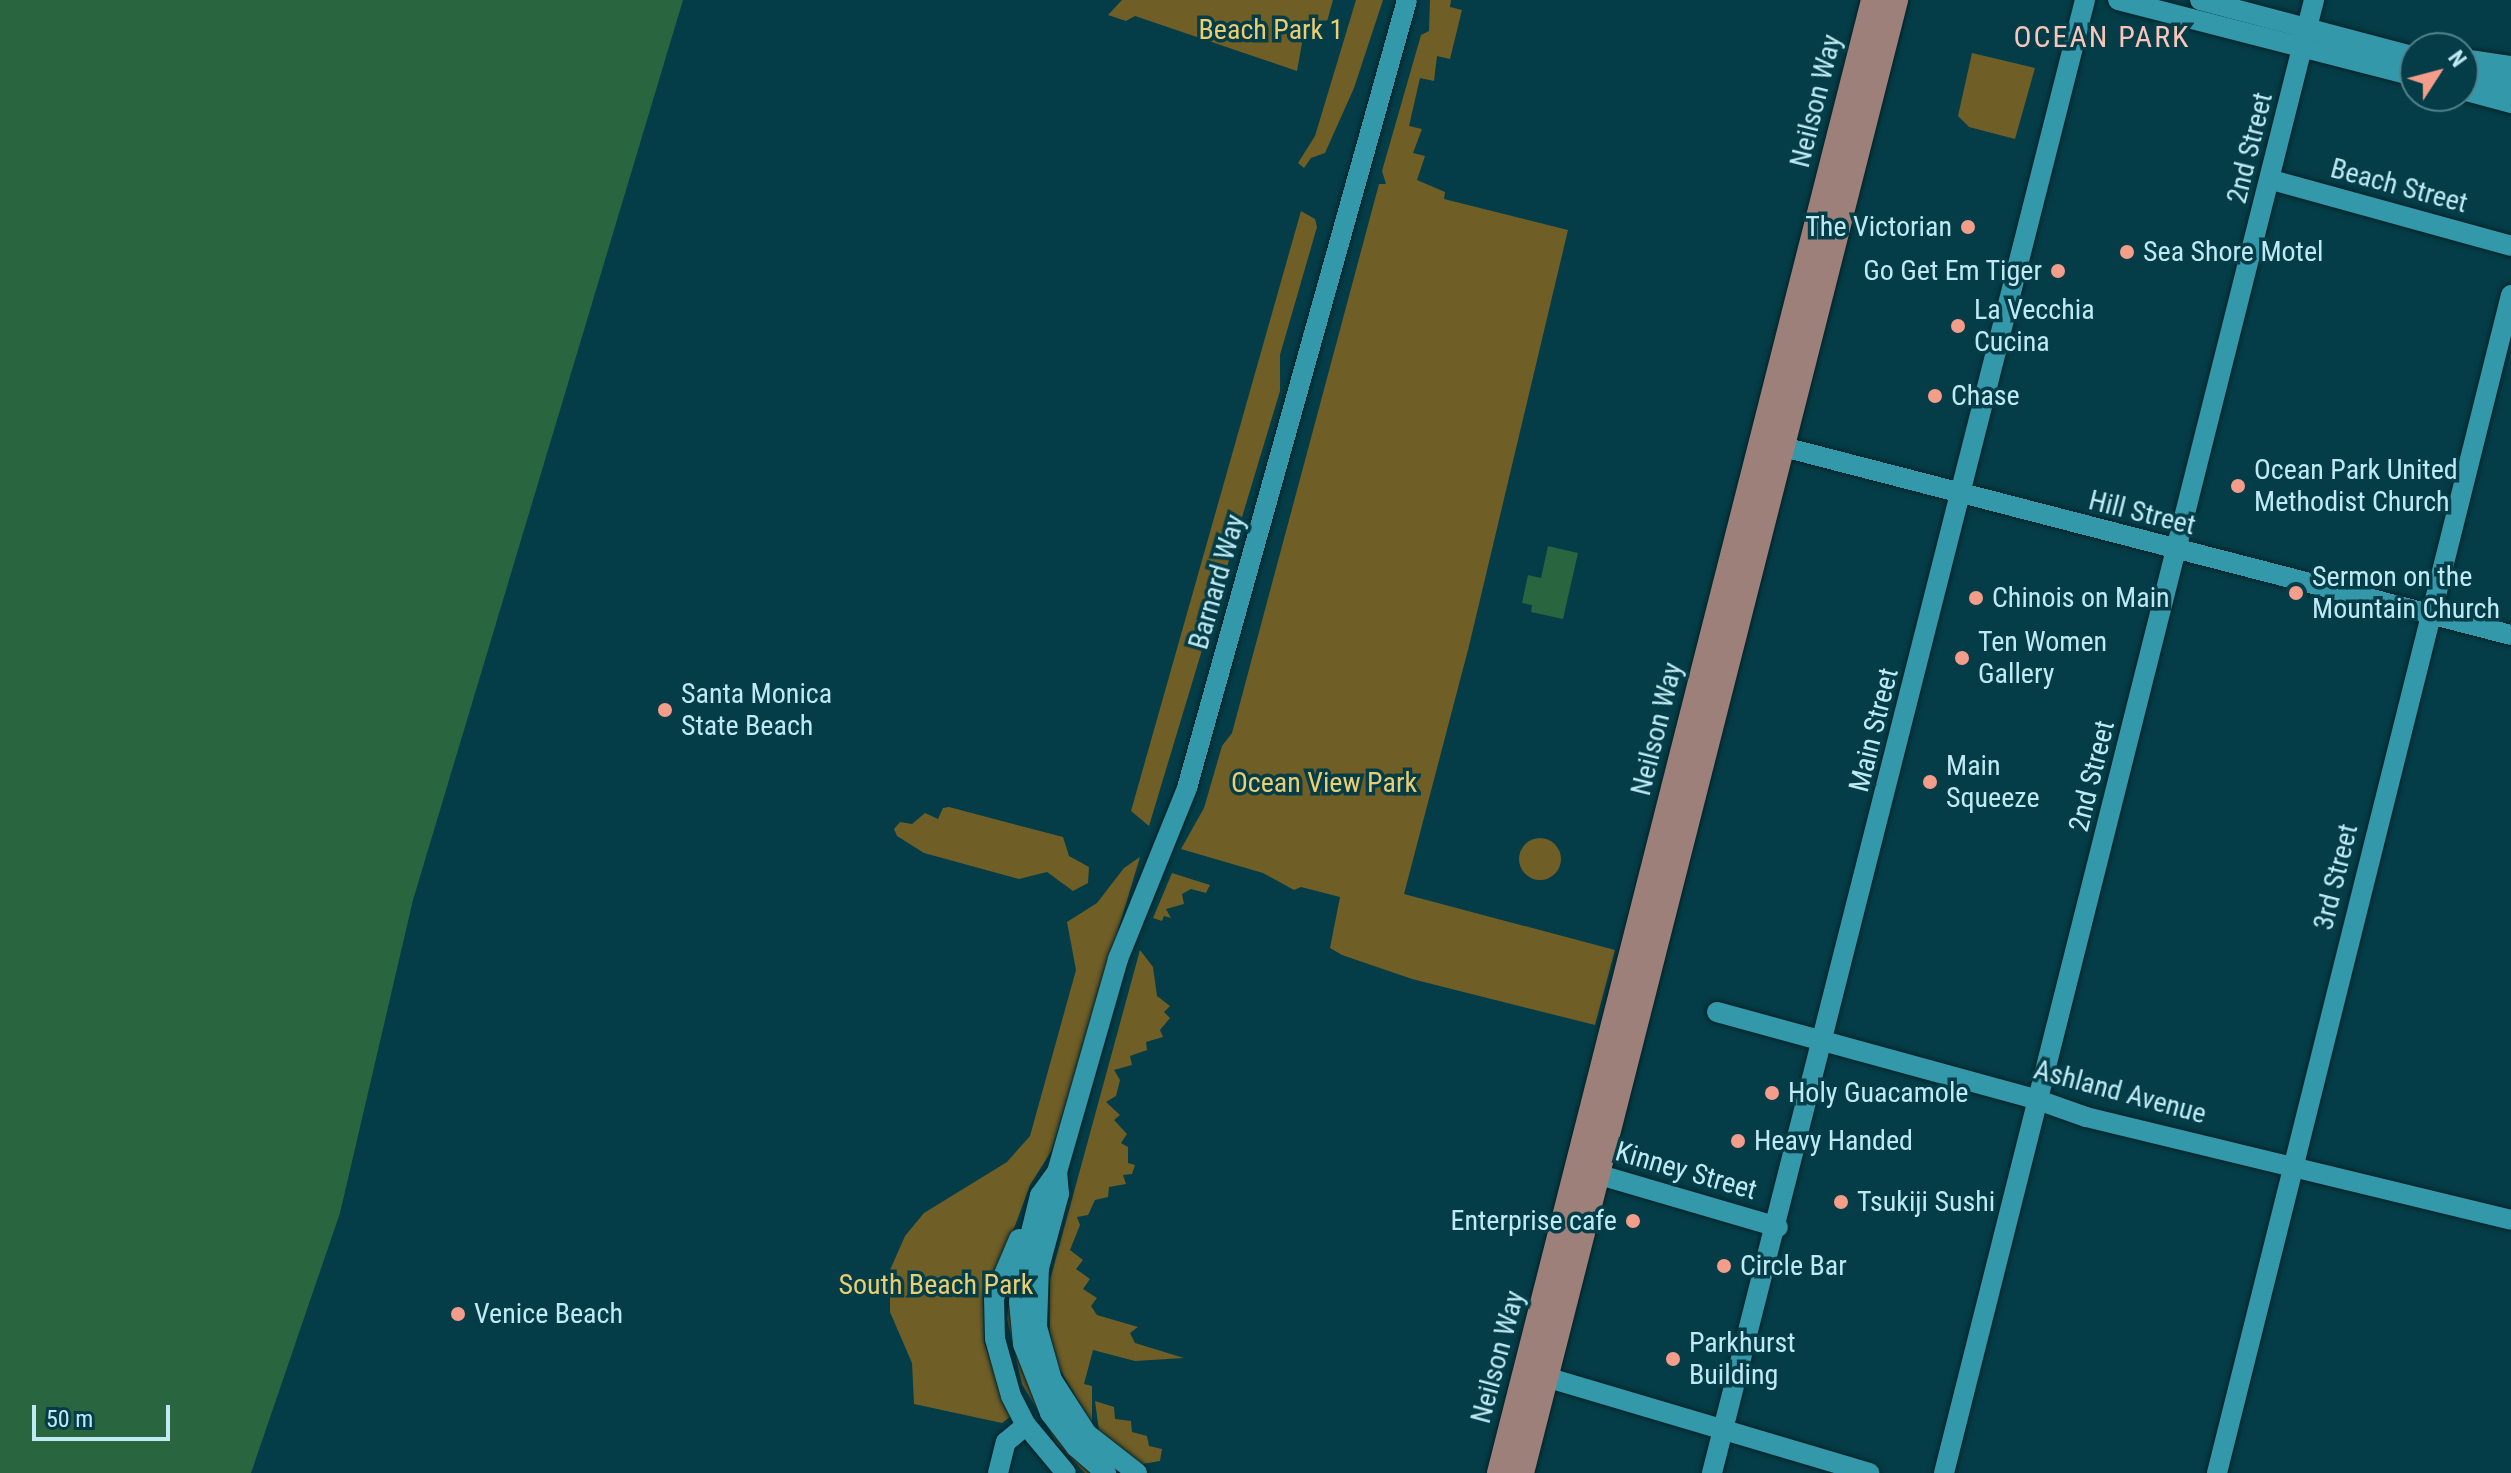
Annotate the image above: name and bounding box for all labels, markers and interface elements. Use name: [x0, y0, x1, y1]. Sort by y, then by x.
park label: Beach Park 1: [1199, 13, 1343, 47]
district label: OCEAN PARK: [2014, 19, 2190, 55]
street label: Neilson Way: [1783, 31, 1849, 171]
north arrow: [2399, 32, 2479, 112]
text: N: [2443, 46, 2471, 72]
street label: 2nd Street: [2220, 89, 2280, 207]
street label: Beach Street: [2327, 152, 2471, 220]
place label: The Victorian: [1805, 210, 1952, 244]
marker: The Victorian: [1959, 218, 1977, 236]
place label: Sea Shore Motel: [2143, 235, 2323, 269]
marker: Sea Shore Motel: [2118, 243, 2136, 261]
place label: Go Get Em Tiger: [1863, 254, 2042, 288]
marker: Go Get Em Tiger: [2049, 262, 2067, 280]
place label: La Vecchia Cucina: [1974, 293, 2095, 359]
marker: La Vecchia Cucina: [1949, 317, 1967, 335]
place label: Chase: [1951, 379, 2020, 413]
marker: Chase: [1926, 387, 1944, 405]
place label: Ocean Park United Methodist Church: [2254, 453, 2458, 519]
marker: Ocean Park United Methodist Church: [2229, 477, 2247, 495]
street label: Hill Street: [2085, 484, 2199, 542]
street label: Barnard Way: [1182, 511, 1252, 653]
place label: Sermon on the Mountain Church: [2312, 560, 2500, 626]
place label: Chinois on Main: [1992, 581, 2170, 615]
marker: Sermon on the Mountain Church: [2287, 584, 2305, 602]
marker: Chinois on Main: [1967, 589, 1985, 607]
place label: Ten Women Gallery: [1978, 625, 2107, 691]
marker: Ten Women Gallery: [1953, 649, 1971, 667]
street label: Neilson Way: [1624, 659, 1690, 799]
street label: Main Street: [1842, 665, 1906, 795]
place label: Santa Monica State Beach: [681, 677, 832, 743]
marker: Santa Monica State Beach: [656, 701, 674, 719]
street label: 2nd Street: [2062, 717, 2122, 835]
place label: Main Squeeze: [1946, 749, 2040, 815]
park label: Ocean View Park: [1231, 766, 1417, 800]
marker: Main Squeeze: [1921, 773, 1939, 791]
street label: 3rd Street: [2307, 821, 2365, 933]
street label: Ashland Avenue: [2030, 1053, 2210, 1131]
place label: Holy Guacamole: [1788, 1076, 1968, 1110]
marker: Holy Guacamole: [1763, 1084, 1781, 1102]
place label: Heavy Handed: [1754, 1124, 1913, 1158]
marker: Heavy Handed: [1729, 1132, 1747, 1150]
street label: Kinney Street: [1611, 1135, 1761, 1207]
place label: Tsukiji Sushi: [1857, 1185, 1995, 1219]
marker: Tsukiji Sushi: [1832, 1193, 1850, 1211]
place label: Enterprise cafe: [1450, 1204, 1617, 1238]
marker: Enterprise cafe: [1624, 1212, 1642, 1230]
place label: Circle Bar: [1740, 1249, 1847, 1283]
marker: Circle Bar: [1715, 1257, 1733, 1275]
park label: South Beach Park: [839, 1268, 1033, 1302]
street label: Neilson Way: [1464, 1287, 1532, 1427]
place label: Venice Beach: [474, 1297, 623, 1331]
marker: Venice Beach: [449, 1305, 467, 1323]
place label: Parkhurst Building: [1689, 1326, 1796, 1392]
marker: Parkhurst Building: [1664, 1350, 1682, 1368]
scale bar: [36, 1389, 174, 1439]
text: 50 m: [46, 1405, 93, 1433]

